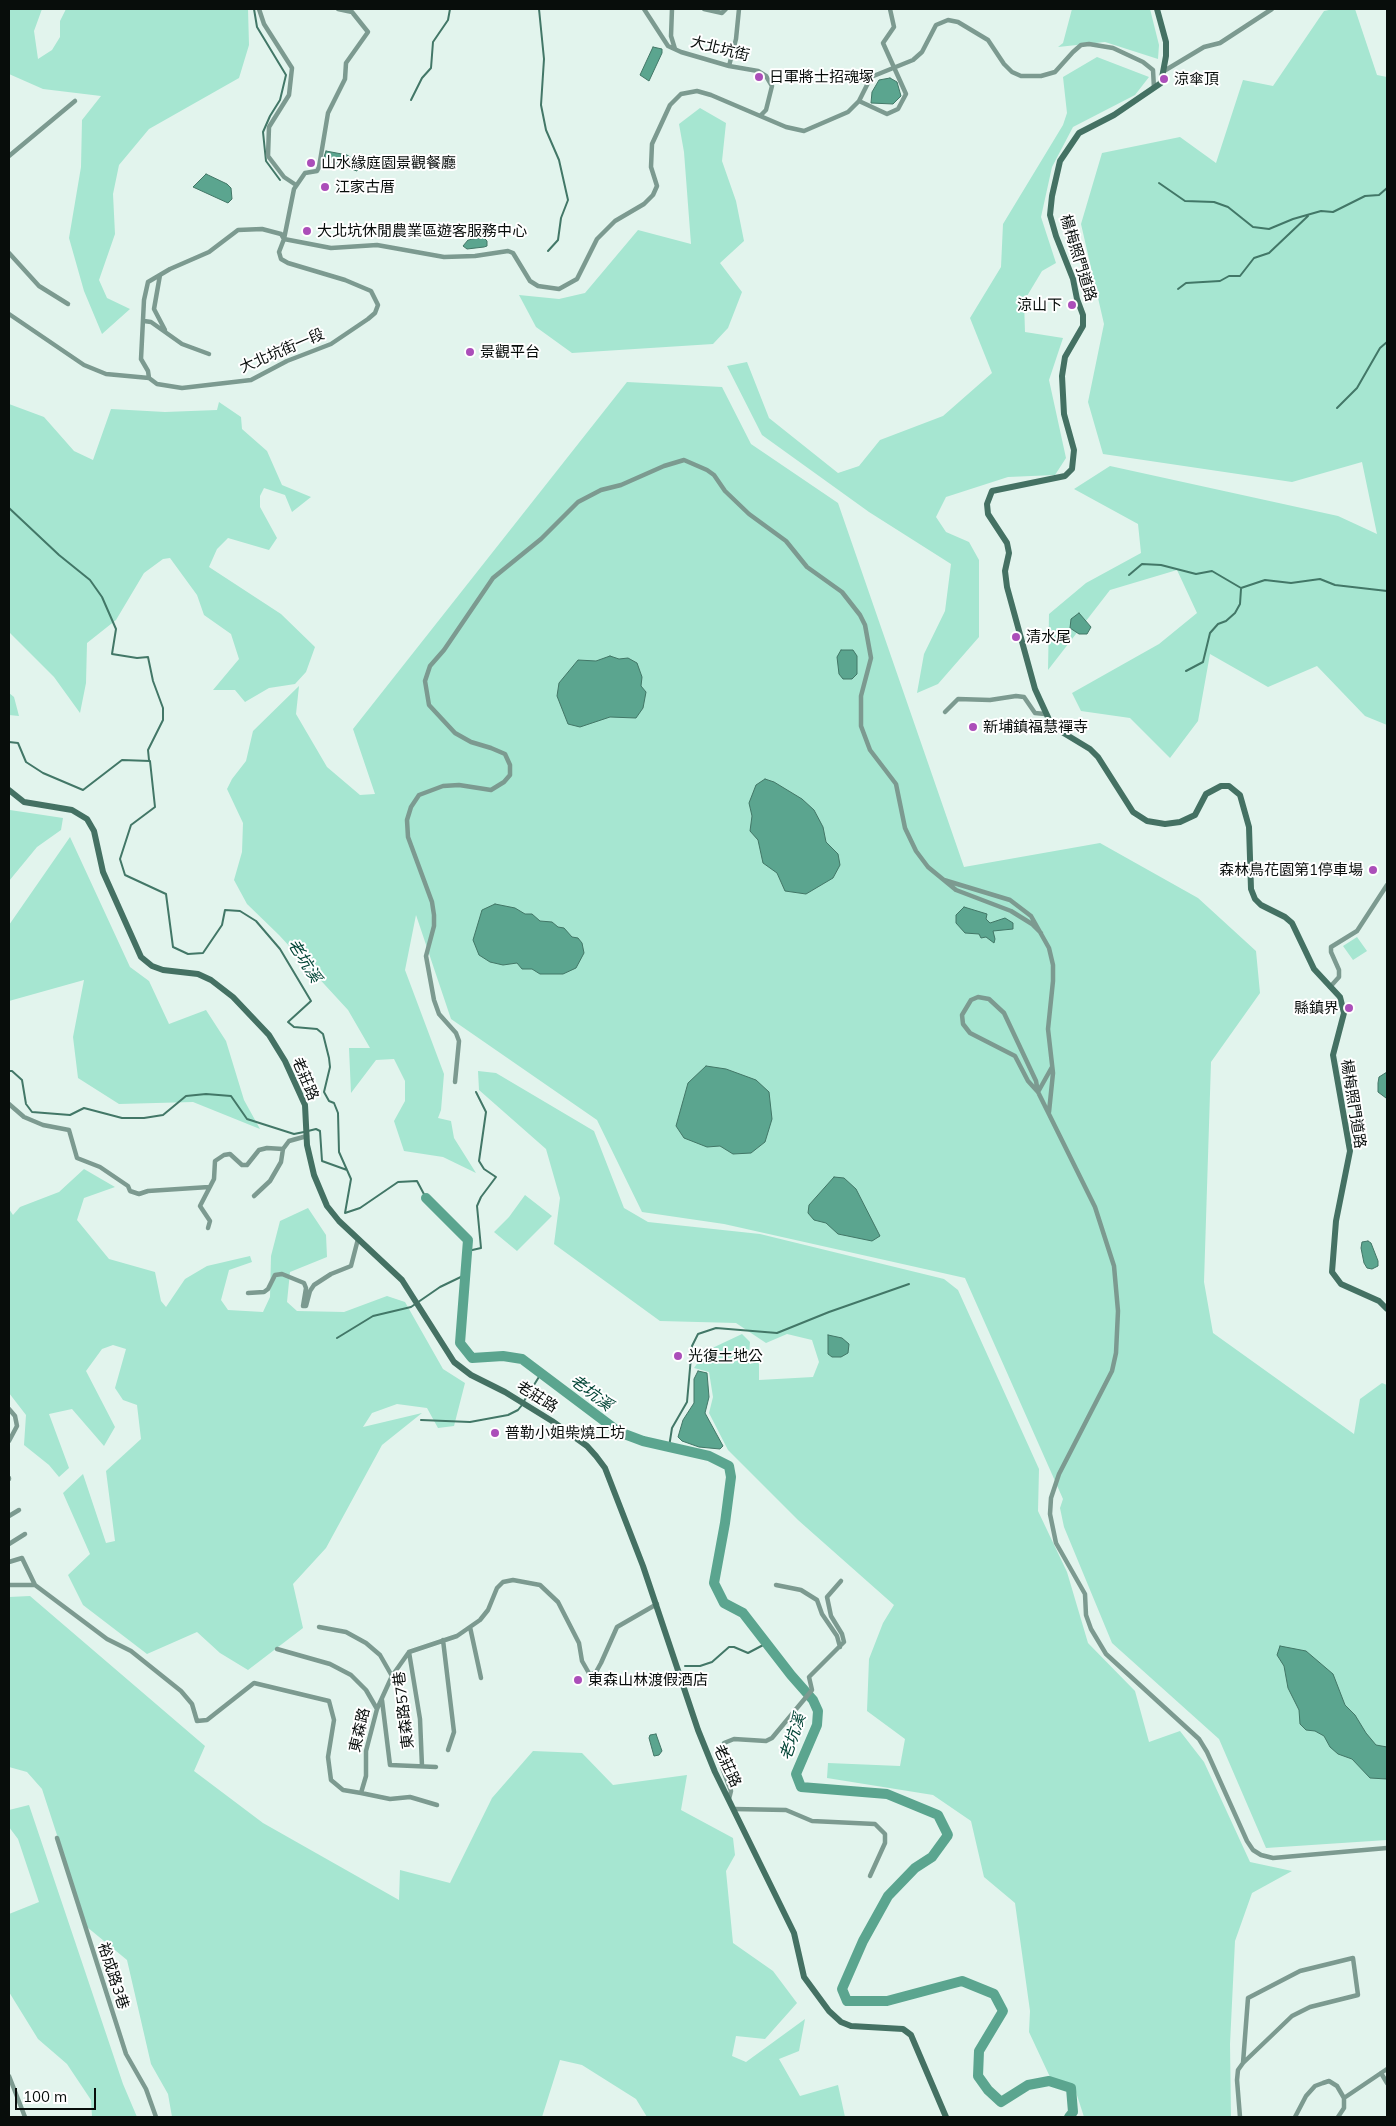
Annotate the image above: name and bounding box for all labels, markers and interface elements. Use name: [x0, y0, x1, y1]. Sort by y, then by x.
street label: 大北坑街: [689, 33, 751, 65]
place label: 日軍將士招魂塚: [769, 68, 874, 86]
place label: 涼傘頂: [1174, 70, 1219, 88]
marker: 日軍將士招魂塚: [753, 71, 765, 83]
marker: 涼傘頂: [1158, 73, 1170, 85]
place label: 山水緣庭園景觀餐廳: [321, 154, 456, 172]
marker: 山水緣庭園景觀餐廳: [305, 157, 317, 169]
place label: 江家古厝: [335, 178, 395, 196]
marker: 江家古厝: [319, 181, 331, 193]
street label: 楊梅照門道路: [1056, 212, 1100, 304]
place label: 大北坑休閒農業區遊客服務中心: [317, 222, 527, 240]
marker: 大北坑休閒農業區遊客服務中心: [301, 225, 313, 237]
place label: 涼山下: [1017, 296, 1062, 314]
marker: 涼山下: [1066, 299, 1078, 311]
street label: 大北坑街一段: [237, 325, 327, 377]
place label: 景觀平台: [480, 343, 540, 361]
marker: 景觀平台: [464, 346, 476, 358]
place label: 清水尾: [1026, 628, 1071, 646]
marker: 清水尾: [1010, 631, 1022, 643]
place label: 新埔鎮福慧禪寺: [983, 718, 1088, 736]
marker: 新埔鎮福慧禪寺: [967, 721, 979, 733]
place label: 森林鳥花園第1停車場: [1219, 861, 1363, 879]
marker: 森林鳥花園第1停車場: [1367, 864, 1379, 876]
water label: 老坑溪: [283, 936, 325, 986]
place label: 縣鎮界: [1294, 999, 1339, 1017]
marker: 縣鎮界: [1343, 1002, 1355, 1014]
street label: 老莊路: [288, 1055, 322, 1103]
street label: 楊梅照門道路: [1337, 1058, 1369, 1150]
place label: 光復土地公: [688, 1347, 763, 1365]
marker: 光復土地公: [672, 1350, 684, 1362]
water label: 老坑溪: [566, 1371, 616, 1415]
street label: 老莊路: [513, 1377, 561, 1417]
place label: 普勒小姐柴燒工坊: [505, 1424, 625, 1442]
marker: 普勒小姐柴燒工坊: [489, 1427, 501, 1439]
street label: 東森路57巷: [390, 1670, 418, 1750]
place label: 東森山林渡假酒店: [588, 1671, 708, 1689]
marker: 東森山林渡假酒店: [572, 1674, 584, 1686]
street label: 東森路: [346, 1706, 374, 1754]
water label: 老坑溪: [776, 1711, 810, 1763]
street label: 老莊路: [709, 1742, 745, 1790]
street label: 裕成路3巷: [94, 1940, 132, 2012]
scale bar: [18, 2078, 99, 2110]
text: 100 m: [23, 2087, 67, 2106]

